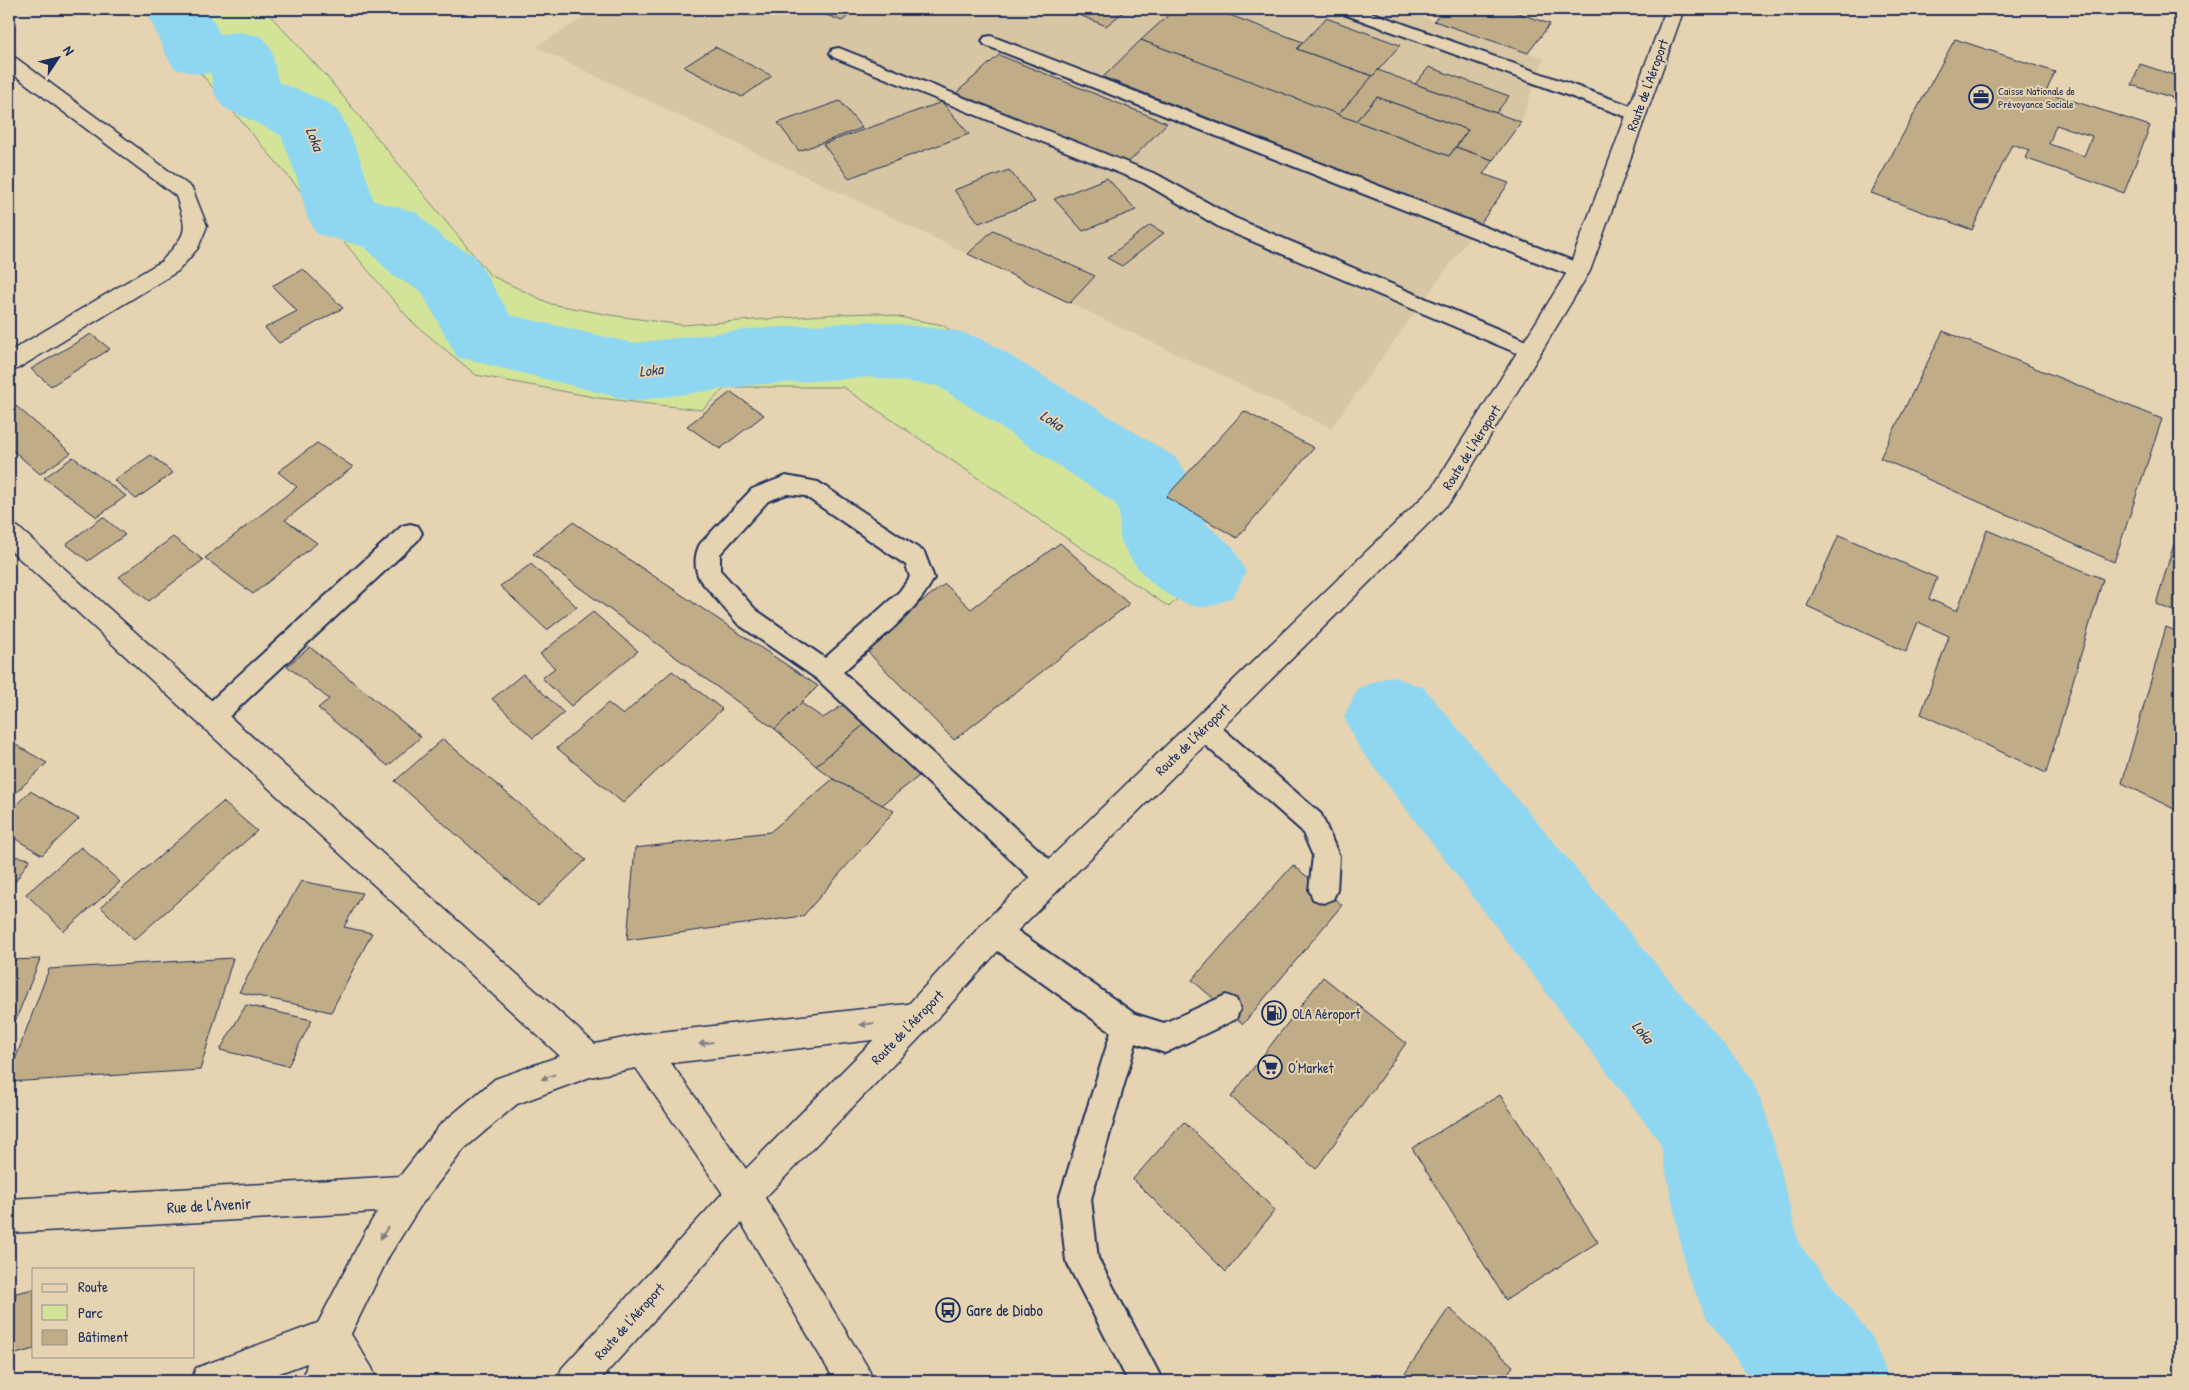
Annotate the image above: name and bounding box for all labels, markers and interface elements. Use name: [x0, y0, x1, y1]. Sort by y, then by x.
north arrow: [32, 32, 82, 82]
street label: Route de l'Aéroport: [1622, 36, 1673, 134]
text: N: [59, 42, 79, 59]
office icon: Caisse Nationale de Prévoyance Sociale: [1968, 84, 1994, 110]
place label: Caisse Nationale de Prévoyance Sociale: [1998, 84, 2075, 111]
water label: Loka: [301, 124, 330, 156]
water label: Loka: [638, 358, 666, 382]
street label: Route de l'Aéroport: [1437, 401, 1506, 494]
water label: Loka: [1036, 405, 1069, 436]
street label: Route de l'Aéroport: [1151, 698, 1234, 780]
street label: Route de l'Aéroport: [867, 985, 948, 1069]
fuel station icon: OLA Aéroport: [1261, 1000, 1287, 1026]
place label: OLA Aéroport: [1292, 1004, 1361, 1024]
water label: Loka: [1627, 1016, 1660, 1049]
one-way arrow: [859, 1020, 875, 1028]
one-way arrow: [697, 1039, 713, 1047]
supermarket icon: O'Market: [1257, 1054, 1283, 1080]
place label: O'Market: [1288, 1058, 1334, 1077]
one-way arrow: [540, 1074, 555, 1081]
street label: Rue de l'Avenir: [166, 1192, 252, 1218]
one-way arrow: [379, 1226, 389, 1240]
legend: [32, 1268, 195, 1358]
text: Route: [78, 1276, 108, 1297]
street label: Route de l'Aéroport: [590, 1279, 669, 1364]
bus stop icon: Gare de Diabo: [935, 1297, 961, 1323]
place label: Gare de Diabo: [966, 1299, 1043, 1321]
text: Parc: [78, 1302, 103, 1323]
text: Bâtiment: [78, 1326, 129, 1347]

